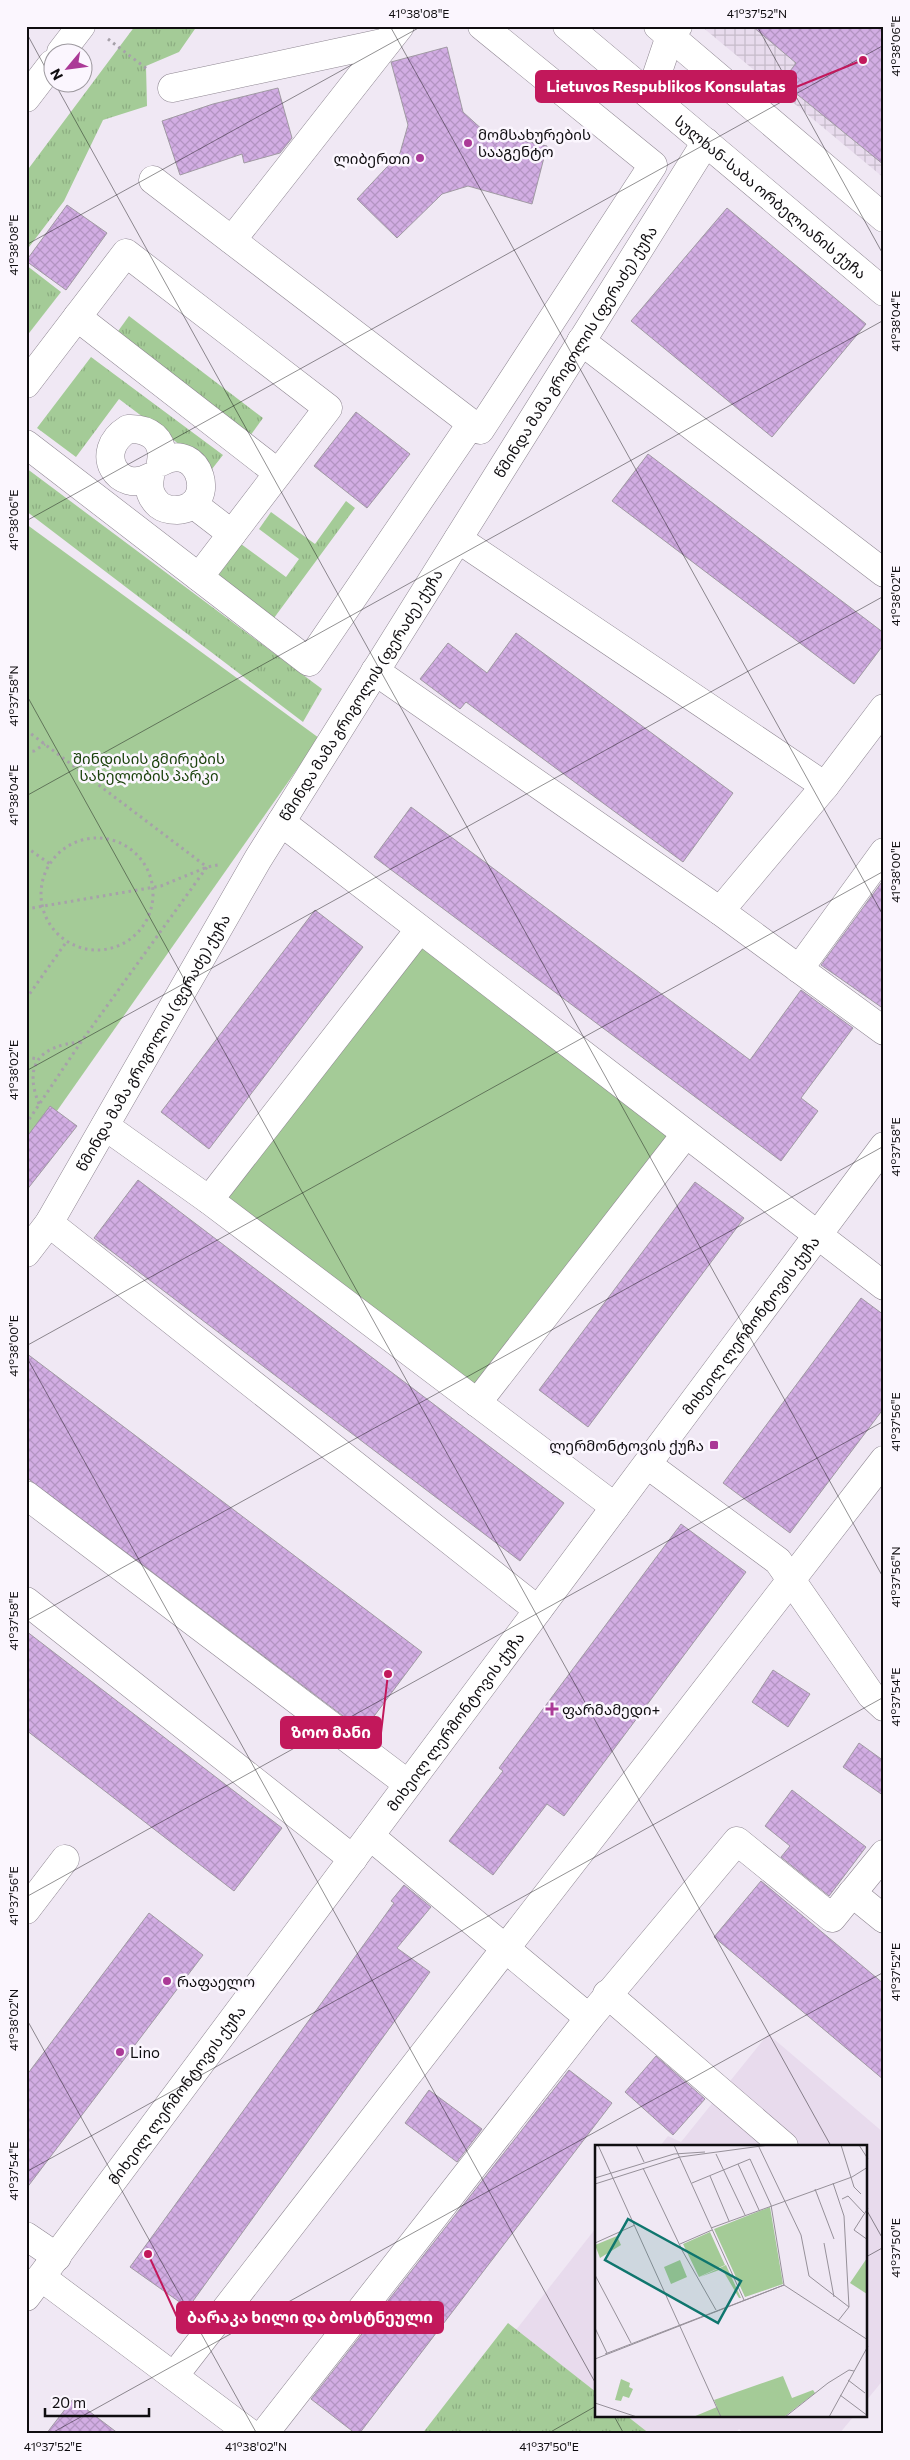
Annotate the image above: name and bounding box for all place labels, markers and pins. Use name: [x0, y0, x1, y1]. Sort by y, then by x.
callout: Lietuvos Respublikos Konsulatas: [536, 71, 796, 102]
place label: მომსახურების სააგენტო: [478, 125, 591, 161]
marker: მომსახურების სააგენტო: [462, 137, 474, 149]
place label: ლიბერთი: [333, 149, 410, 168]
marker: ლიბერთი: [414, 152, 426, 164]
place label: ლერმონტოვის ქუჩა: [549, 1436, 704, 1455]
marker: ლერმონტოვის ქუჩა: [708, 1439, 720, 1451]
place label: ფარმამედი+: [562, 1700, 660, 1719]
marker: ფარმამედი+: [546, 1703, 558, 1715]
callout: ზოო მანი: [281, 1717, 381, 1748]
place label: რაფაელო: [177, 1972, 255, 1991]
marker: რაფაელო: [161, 1975, 173, 1987]
place label: Lino: [130, 2043, 160, 2061]
marker: Lino: [114, 2046, 126, 2058]
callout: ბარაკა ხილი და ბოსტნეული: [177, 2302, 443, 2333]

